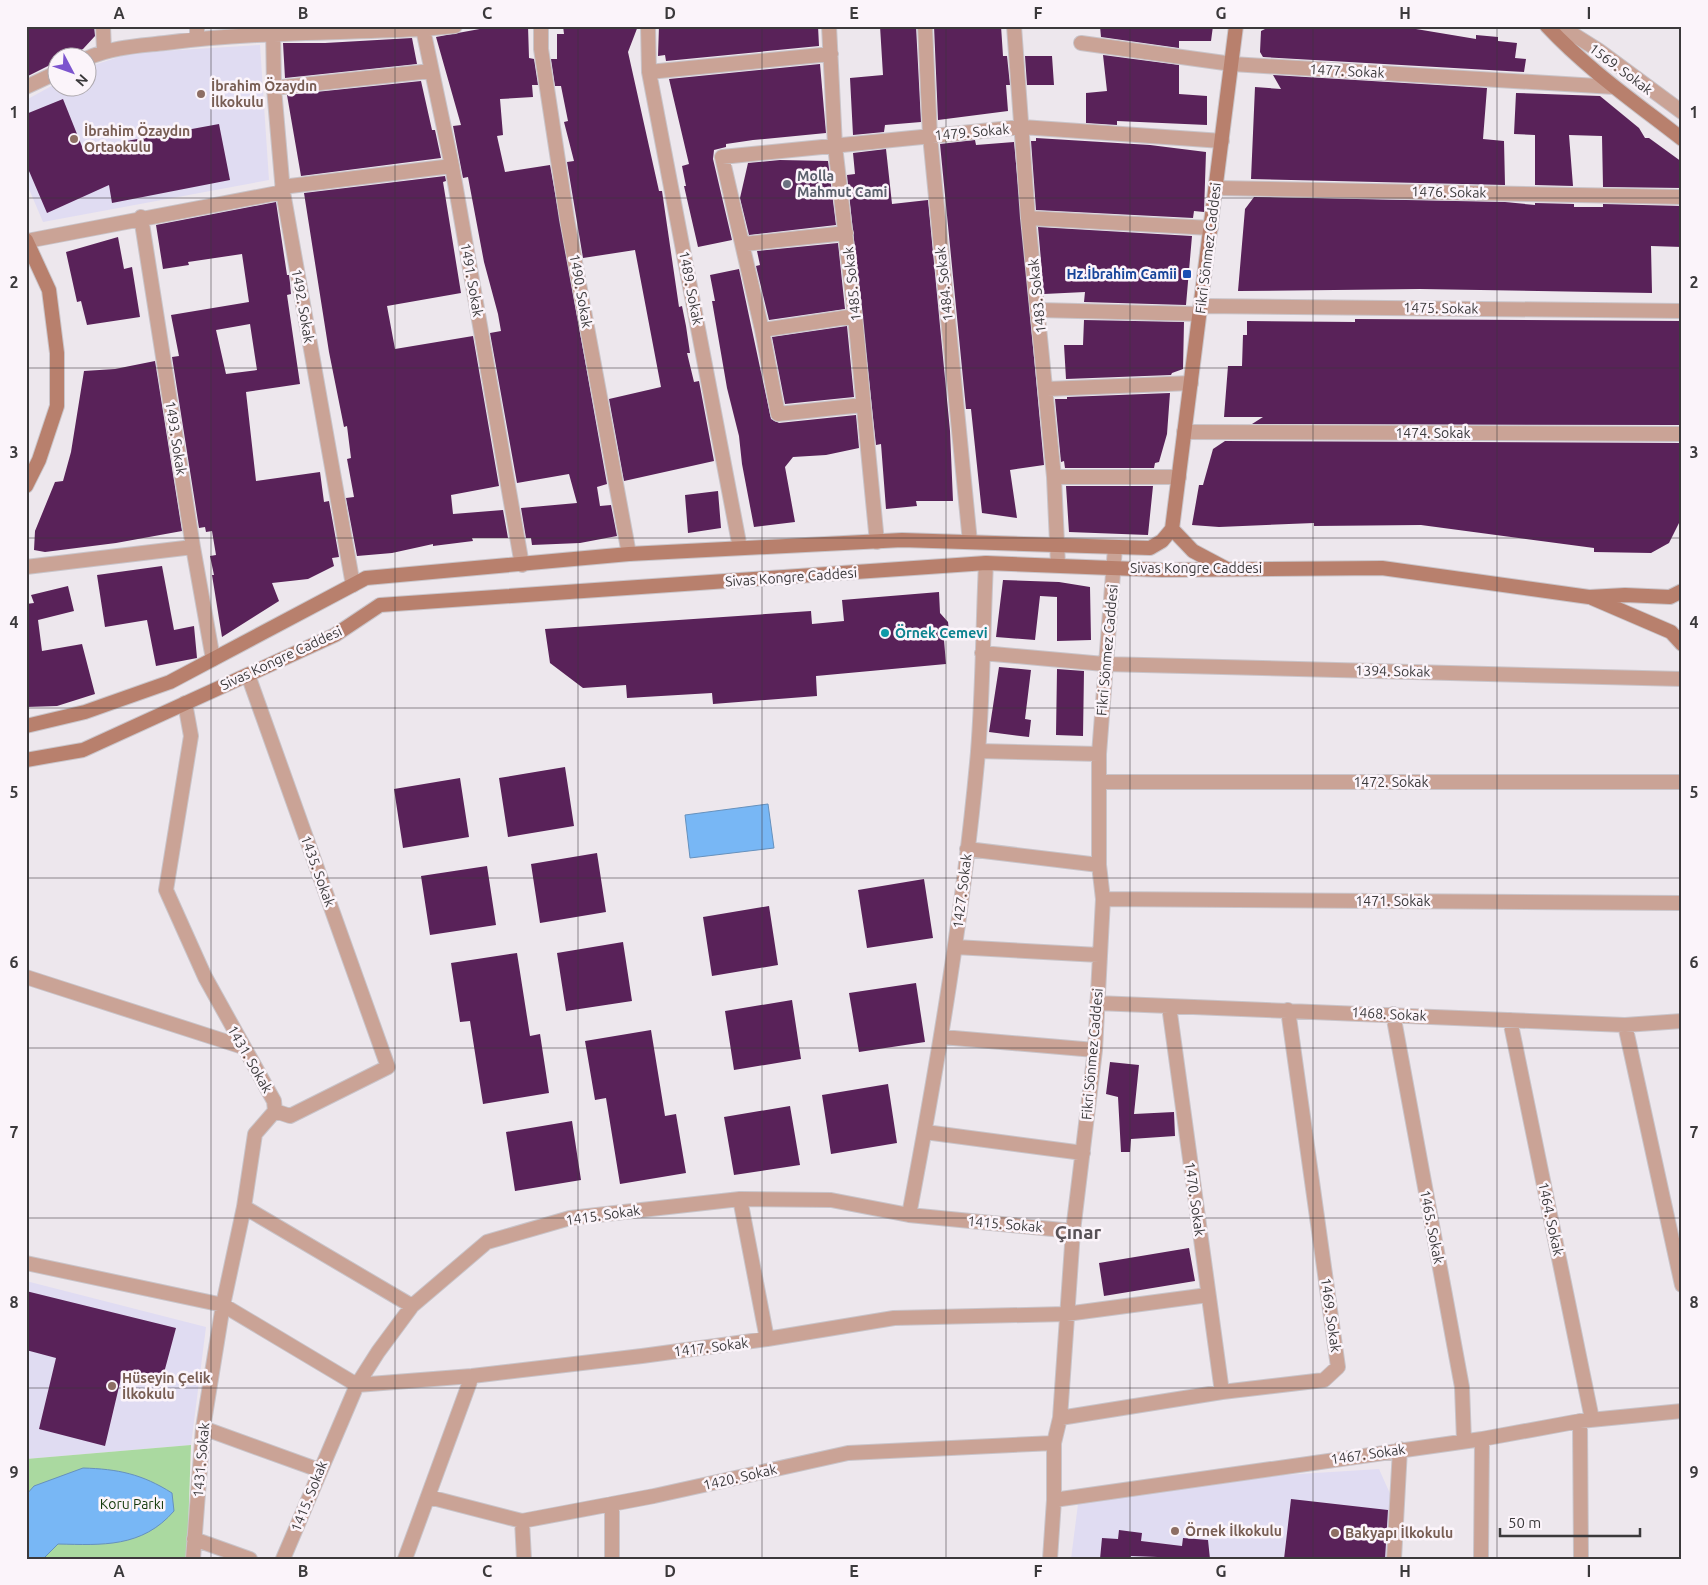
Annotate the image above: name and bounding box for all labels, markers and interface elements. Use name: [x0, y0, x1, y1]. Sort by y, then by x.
text: A: [113, 4, 125, 22]
text: B: [298, 4, 308, 22]
text: C: [482, 4, 492, 22]
text: D: [664, 4, 676, 22]
text: E: [849, 4, 859, 22]
text: F: [1034, 4, 1043, 22]
text: G: [1215, 4, 1227, 22]
text: H: [1399, 4, 1411, 22]
text: I: [1587, 4, 1591, 22]
street label: 1569. Sokak: [1586, 40, 1656, 98]
north arrow: [48, 48, 98, 98]
street label: 1477. Sokak: [1309, 61, 1385, 81]
text: N: [72, 71, 91, 90]
place label: İbrahim Özaydın İlkokulu: [211, 77, 317, 110]
marker: İbrahim Özaydın İlkokulu: [195, 88, 207, 100]
text: 1: [9, 103, 19, 121]
text: 1: [1689, 103, 1699, 121]
street label: 1479. Sokak: [934, 121, 1010, 143]
place label: İbrahim Özaydın Ortaokulu: [84, 122, 190, 155]
marker: İbrahim Özaydın Ortaokulu: [68, 133, 80, 145]
place label: Molla Mahmut Cami: [797, 168, 888, 200]
marker: Molla Mahmut Cami: [781, 178, 793, 190]
street label: Fikri Sönmez Caddesi: [1192, 181, 1224, 315]
street label: 1476. Sokak: [1411, 183, 1487, 201]
street label: 1491. Sokak: [458, 242, 486, 318]
street label: 1485. Sokak: [840, 246, 864, 322]
street label: 1484. Sokak: [932, 246, 956, 322]
street label: 1489. Sokak: [676, 250, 706, 326]
street label: 1490. Sokak: [567, 253, 595, 329]
street label: 1483. Sokak: [1025, 258, 1049, 334]
place label: Hz.İbrahim Camii: [1066, 265, 1177, 282]
street label: 1492. Sokak: [289, 268, 317, 344]
marker: Hz.İbrahim Camii: [1181, 268, 1193, 280]
text: 2: [9, 273, 19, 291]
text: 2: [1689, 273, 1699, 291]
street label: 1475. Sokak: [1403, 299, 1479, 317]
street label: 1493. Sokak: [162, 400, 190, 476]
street label: 1474. Sokak: [1395, 425, 1471, 441]
text: 3: [9, 443, 19, 461]
text: 3: [1689, 443, 1699, 461]
street label: Sivas Kongre Caddesi: [1130, 560, 1262, 576]
street label: Sivas Kongre Caddesi: [725, 564, 857, 590]
street label: Fikri Sönmez Caddesi: [1093, 583, 1121, 717]
text: 4: [9, 613, 19, 631]
text: 4: [1689, 613, 1699, 631]
street label: Sivas Kongre Caddesi: [218, 623, 344, 693]
place label: Örnek Cemevi: [895, 624, 988, 641]
marker: Örnek Cemevi: [879, 627, 891, 639]
street label: 1394. Sokak: [1355, 662, 1431, 680]
street label: 1472. Sokak: [1353, 774, 1429, 790]
text: 5: [9, 783, 19, 801]
text: 5: [1689, 783, 1699, 801]
street label: 1435. Sokak: [298, 833, 338, 909]
street label: 1427. Sokak: [949, 853, 975, 929]
street label: 1471. Sokak: [1355, 893, 1431, 909]
text: 6: [9, 953, 19, 971]
text: 6: [1689, 953, 1699, 971]
street label: Fikri Sönmez Caddesi: [1078, 987, 1106, 1121]
street label: 1468. Sokak: [1351, 1004, 1427, 1024]
street label: 1431. Sokak: [224, 1022, 276, 1096]
text: 7: [9, 1123, 19, 1141]
text: 7: [1689, 1123, 1699, 1141]
street label: 1470. Sokak: [1182, 1161, 1208, 1237]
street label: 1464. Sokak: [1535, 1181, 1567, 1257]
street label: 1465. Sokak: [1417, 1189, 1447, 1265]
street label: 1415. Sokak: [565, 1202, 641, 1228]
street label: 1415. Sokak: [967, 1213, 1043, 1235]
district label: Çınar: [1055, 1221, 1102, 1243]
street label: 1469. Sokak: [1318, 1277, 1344, 1353]
text: 8: [9, 1293, 19, 1311]
text: 8: [1689, 1293, 1699, 1311]
street label: 1417. Sokak: [673, 1334, 749, 1360]
place label: Hüseyin Çelik İlkokulu: [122, 1370, 211, 1402]
marker: Hüseyin Çelik İlkokulu: [106, 1380, 118, 1392]
street label: 1431. Sokak: [190, 1422, 212, 1498]
street label: 1467. Sokak: [1330, 1441, 1406, 1467]
street label: 1415. Sokak: [288, 1458, 330, 1534]
street label: 1420. Sokak: [702, 1461, 778, 1493]
text: 9: [9, 1463, 19, 1481]
text: 9: [1689, 1463, 1699, 1481]
park label: Koru Parkı: [100, 1496, 164, 1512]
scale bar: [1500, 1505, 1640, 1537]
text: 50 m: [1508, 1514, 1541, 1531]
place label: Örnek İlkokulu: [1185, 1522, 1282, 1539]
place label: Bakyapı İlkokulu: [1345, 1524, 1453, 1541]
marker: Örnek İlkokulu: [1169, 1525, 1181, 1537]
marker: Bakyapı İlkokulu: [1329, 1527, 1341, 1539]
text: A: [113, 1562, 125, 1580]
text: B: [298, 1562, 308, 1580]
text: C: [482, 1562, 492, 1580]
text: D: [664, 1562, 676, 1580]
text: E: [849, 1562, 859, 1580]
text: F: [1034, 1562, 1043, 1580]
text: G: [1215, 1562, 1227, 1580]
text: H: [1399, 1562, 1411, 1580]
text: I: [1587, 1562, 1591, 1580]

